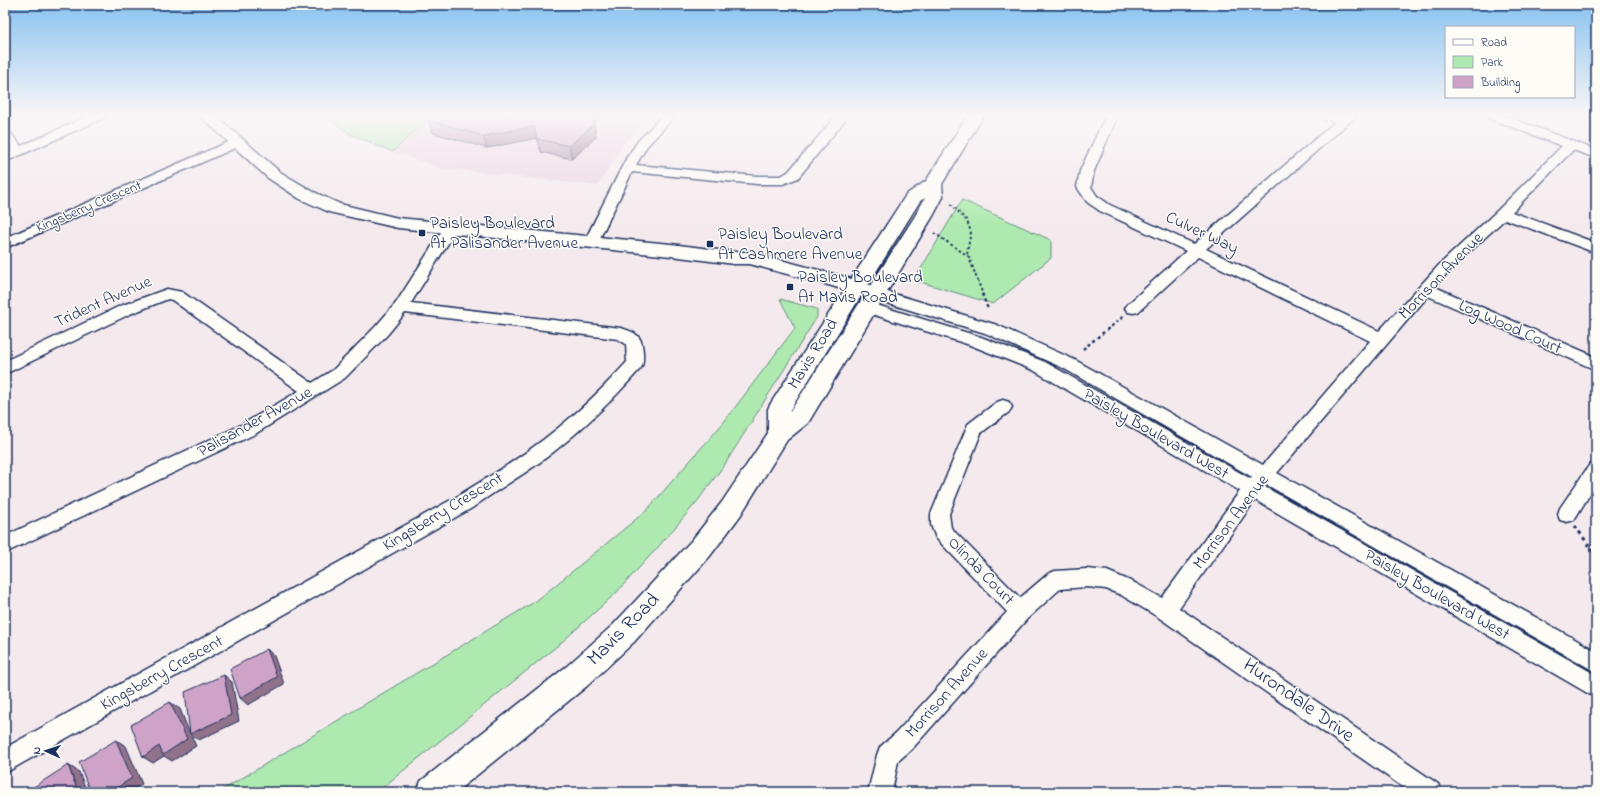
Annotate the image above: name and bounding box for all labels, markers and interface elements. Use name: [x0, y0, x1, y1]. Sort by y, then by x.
legend: [1445, 26, 1575, 98]
text: Road: [1481, 34, 1507, 52]
text: Park: [1481, 54, 1503, 72]
text: Building: [1480, 74, 1520, 93]
street label: Kingsberry Crescent: [33, 175, 146, 240]
street label: Culver Way: [1161, 205, 1243, 262]
place label: Paisley Boulevard At Palisander Avenue: [430, 211, 578, 256]
place label: Paisley Boulevard At Cashmere Avenue: [718, 222, 863, 267]
street label: Morrison Avenue: [1393, 226, 1490, 326]
marker: Paisley Boulevard At Palisander Avenue: [417, 228, 427, 238]
marker: Paisley Boulevard At Cashmere Avenue: [705, 239, 715, 249]
place label: Paisley Boulevard At Mavis Road: [798, 265, 923, 310]
street label: Trident Avenue: [50, 269, 156, 335]
marker: Paisley Boulevard At Mavis Road: [785, 282, 795, 292]
street label: Log Wood Court: [1454, 293, 1566, 363]
street label: Mavis Road: [781, 314, 845, 394]
street label: Palisander Avenue: [193, 380, 317, 464]
street label: Paisley Boulevard West: [1078, 382, 1234, 487]
street label: Kingsberry Crescent: [378, 466, 509, 560]
street label: Morrison Avenue: [1187, 469, 1275, 575]
street label: Olinda Court: [942, 531, 1021, 611]
street label: Paisley Boulevard West: [1359, 543, 1515, 648]
street label: Mavis Road: [581, 587, 667, 673]
street label: Kingsberry Crescent: [96, 629, 229, 719]
street label: Morrison Avenue: [900, 642, 995, 744]
street label: Hurondale Drive: [1236, 652, 1360, 750]
north arrow: [26, 731, 66, 771]
text: N: [29, 746, 45, 755]

